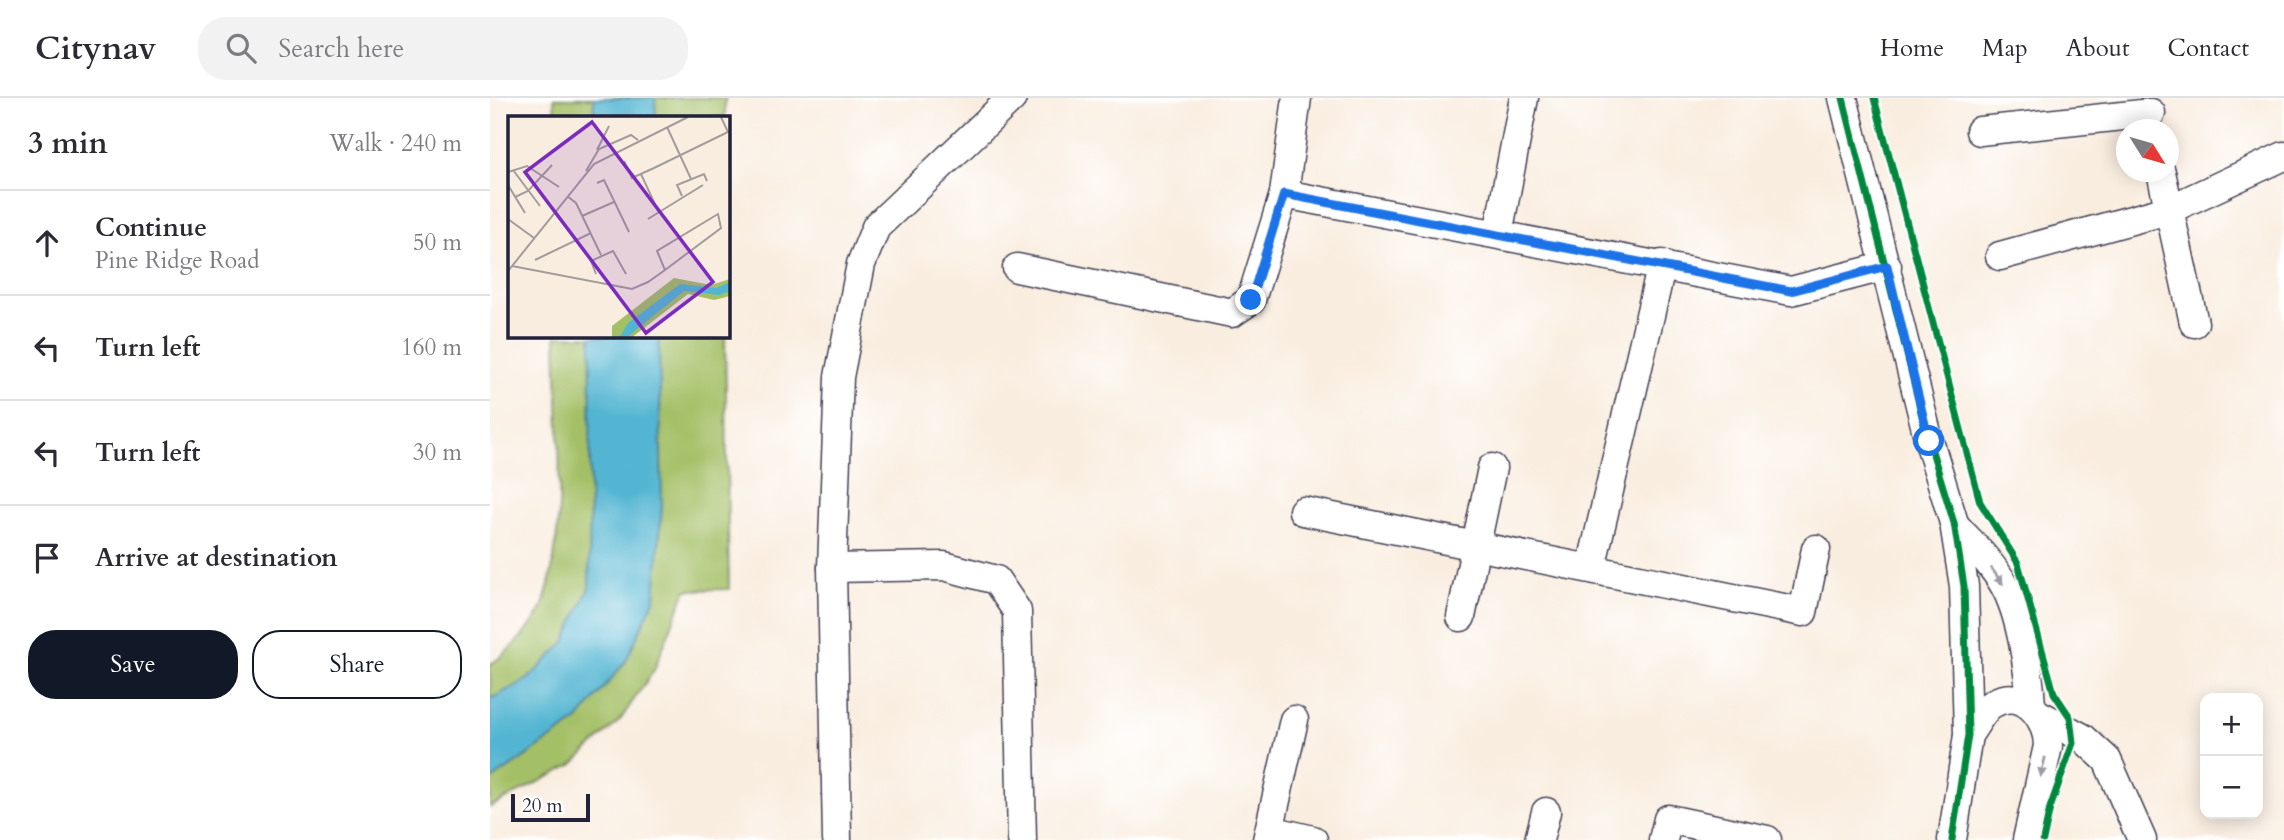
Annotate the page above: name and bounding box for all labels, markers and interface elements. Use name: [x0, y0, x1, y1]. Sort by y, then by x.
search box: [198, 17, 688, 80]
text: Citynav: [35, 26, 156, 71]
icon: search: [222, 29, 260, 67]
text: Search here: [278, 31, 404, 66]
text: Home: [1880, 32, 1944, 65]
text: Map: [1982, 32, 2028, 65]
text: About: [2066, 32, 2130, 65]
text: Contact: [2168, 32, 2249, 65]
inset map: [508, 116, 730, 338]
north arrow: [2116, 119, 2179, 182]
text: 3 min: [28, 123, 108, 164]
text: Walk · 240 m: [329, 128, 462, 159]
text: Continue: [95, 210, 207, 245]
icon: ahead: [28, 224, 66, 262]
text: 50 m: [413, 227, 462, 258]
text: Pine Ridge Road: [95, 245, 259, 276]
route end: [1235, 284, 1266, 315]
icon: left: [28, 329, 66, 367]
text: Turn left: [95, 330, 200, 365]
text: 160 m: [401, 332, 462, 363]
route start: [1913, 425, 1944, 456]
icon: left: [28, 434, 66, 472]
text: Turn left: [95, 435, 200, 470]
text: 30 m: [413, 437, 462, 468]
icon: arrive: [28, 539, 66, 577]
text: Arrive at destination: [95, 540, 338, 575]
one-way arrow: [1990, 566, 2004, 585]
button: Save: [28, 630, 238, 699]
button: Share: [252, 630, 462, 699]
map controls: [2200, 693, 2263, 819]
button: +: [2200, 693, 2263, 756]
one-way arrow: [2037, 756, 2048, 778]
button: −: [2200, 756, 2263, 819]
scale bar: [511, 791, 590, 823]
text: 20 m: [522, 793, 563, 819]

